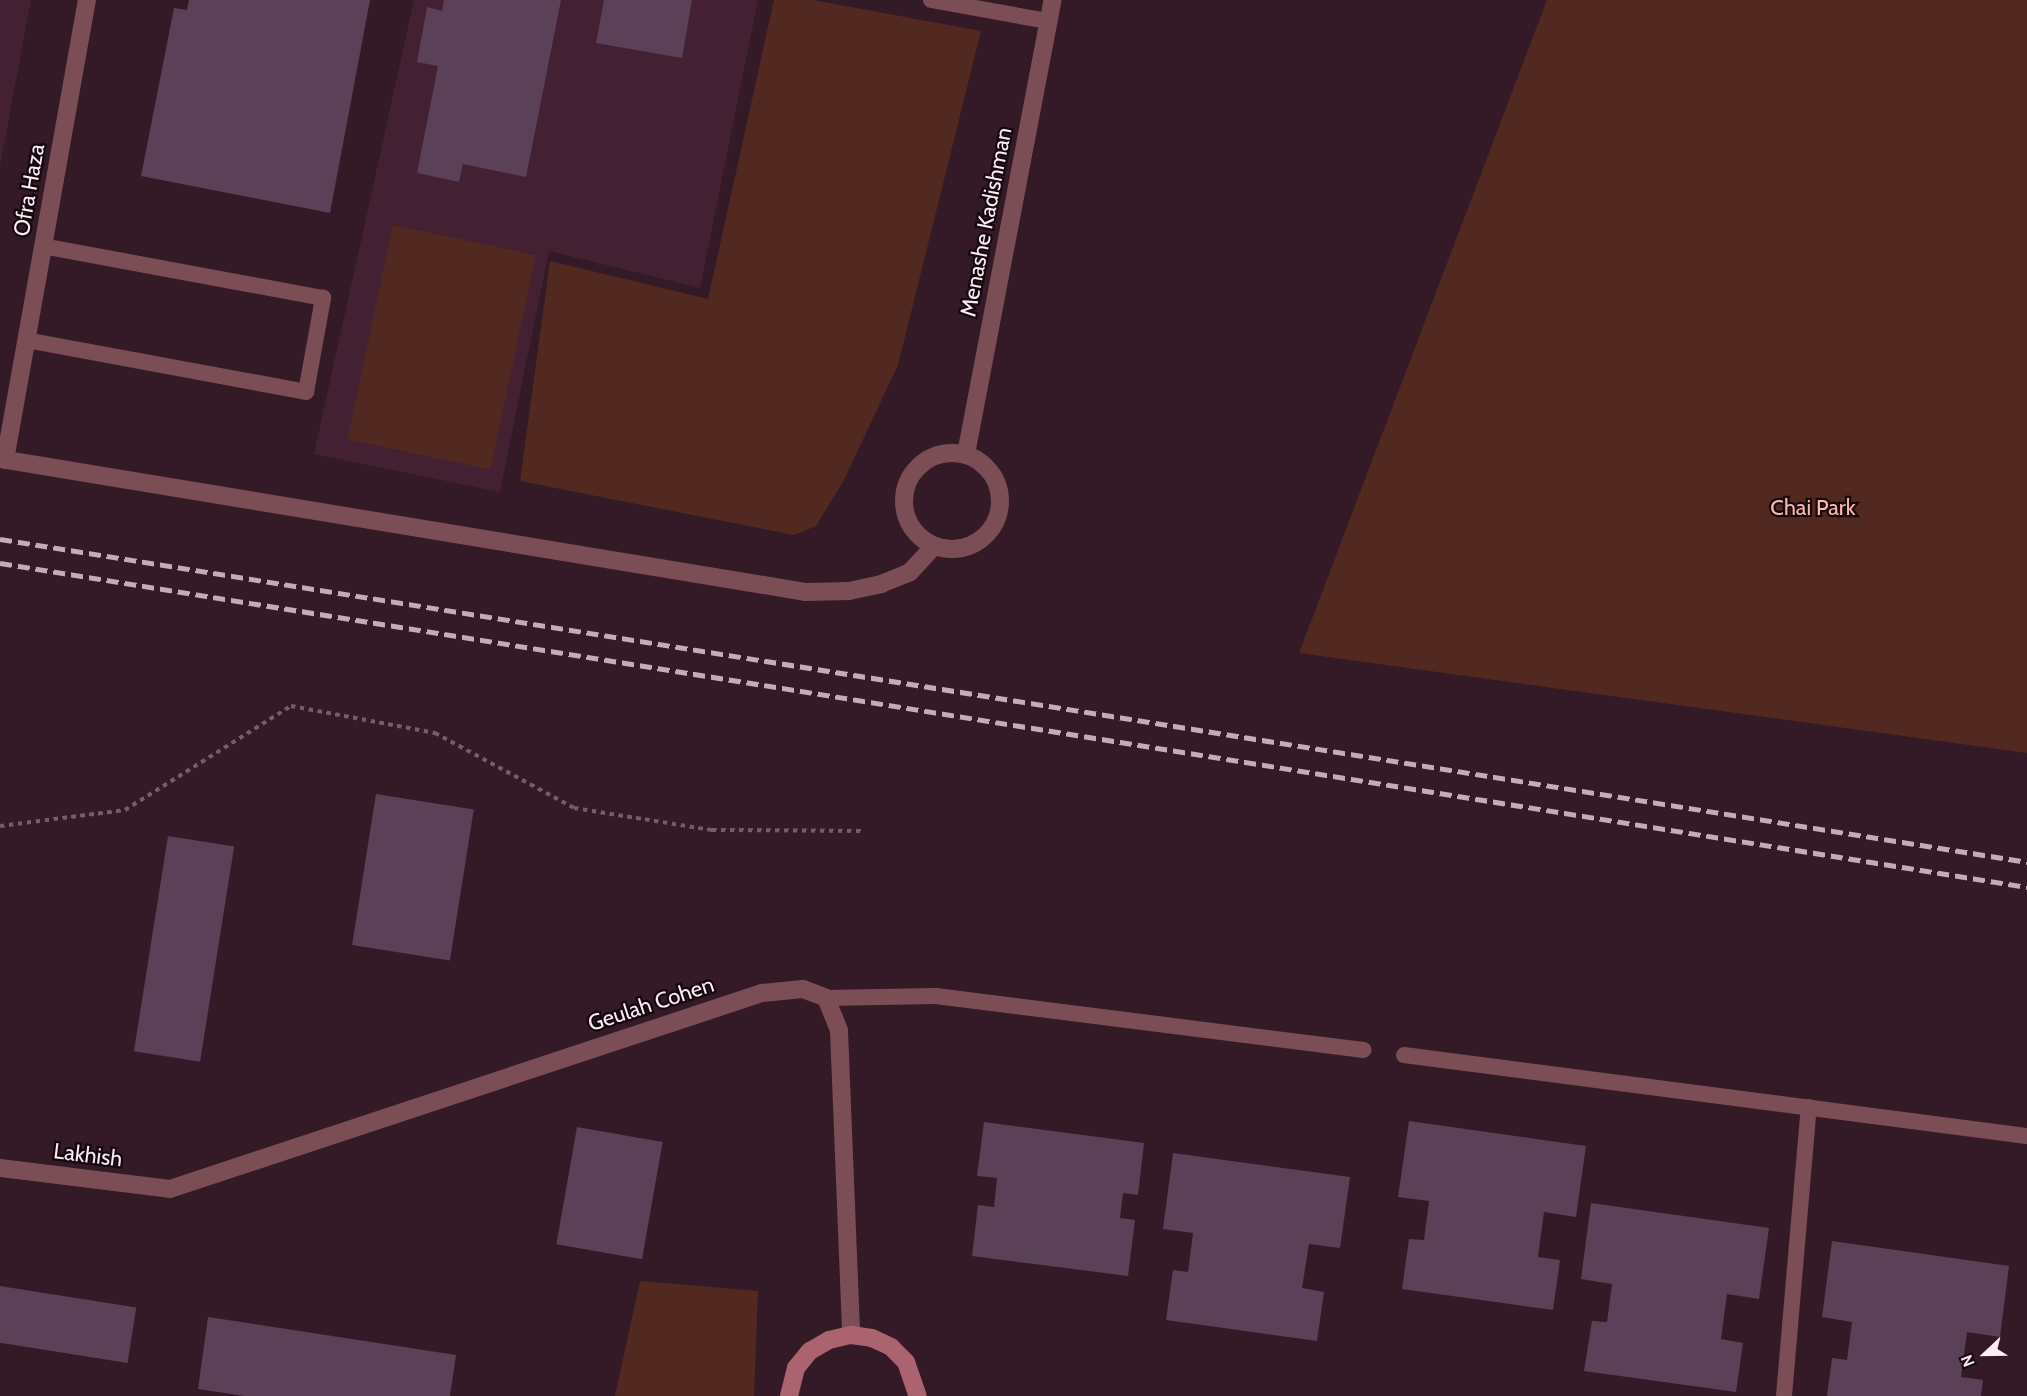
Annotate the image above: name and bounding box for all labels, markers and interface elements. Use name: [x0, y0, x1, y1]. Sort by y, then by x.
street label: Menashe Kadishman: [955, 125, 1017, 319]
street label: Ofra Haza: [8, 142, 50, 238]
park label: Chai Park: [1770, 495, 1856, 521]
street label: Geulah Cohen: [585, 971, 717, 1037]
street label: Lakhish: [52, 1138, 124, 1172]
north arrow: [1955, 1324, 2015, 1384]
text: N: [1957, 1352, 1979, 1370]

